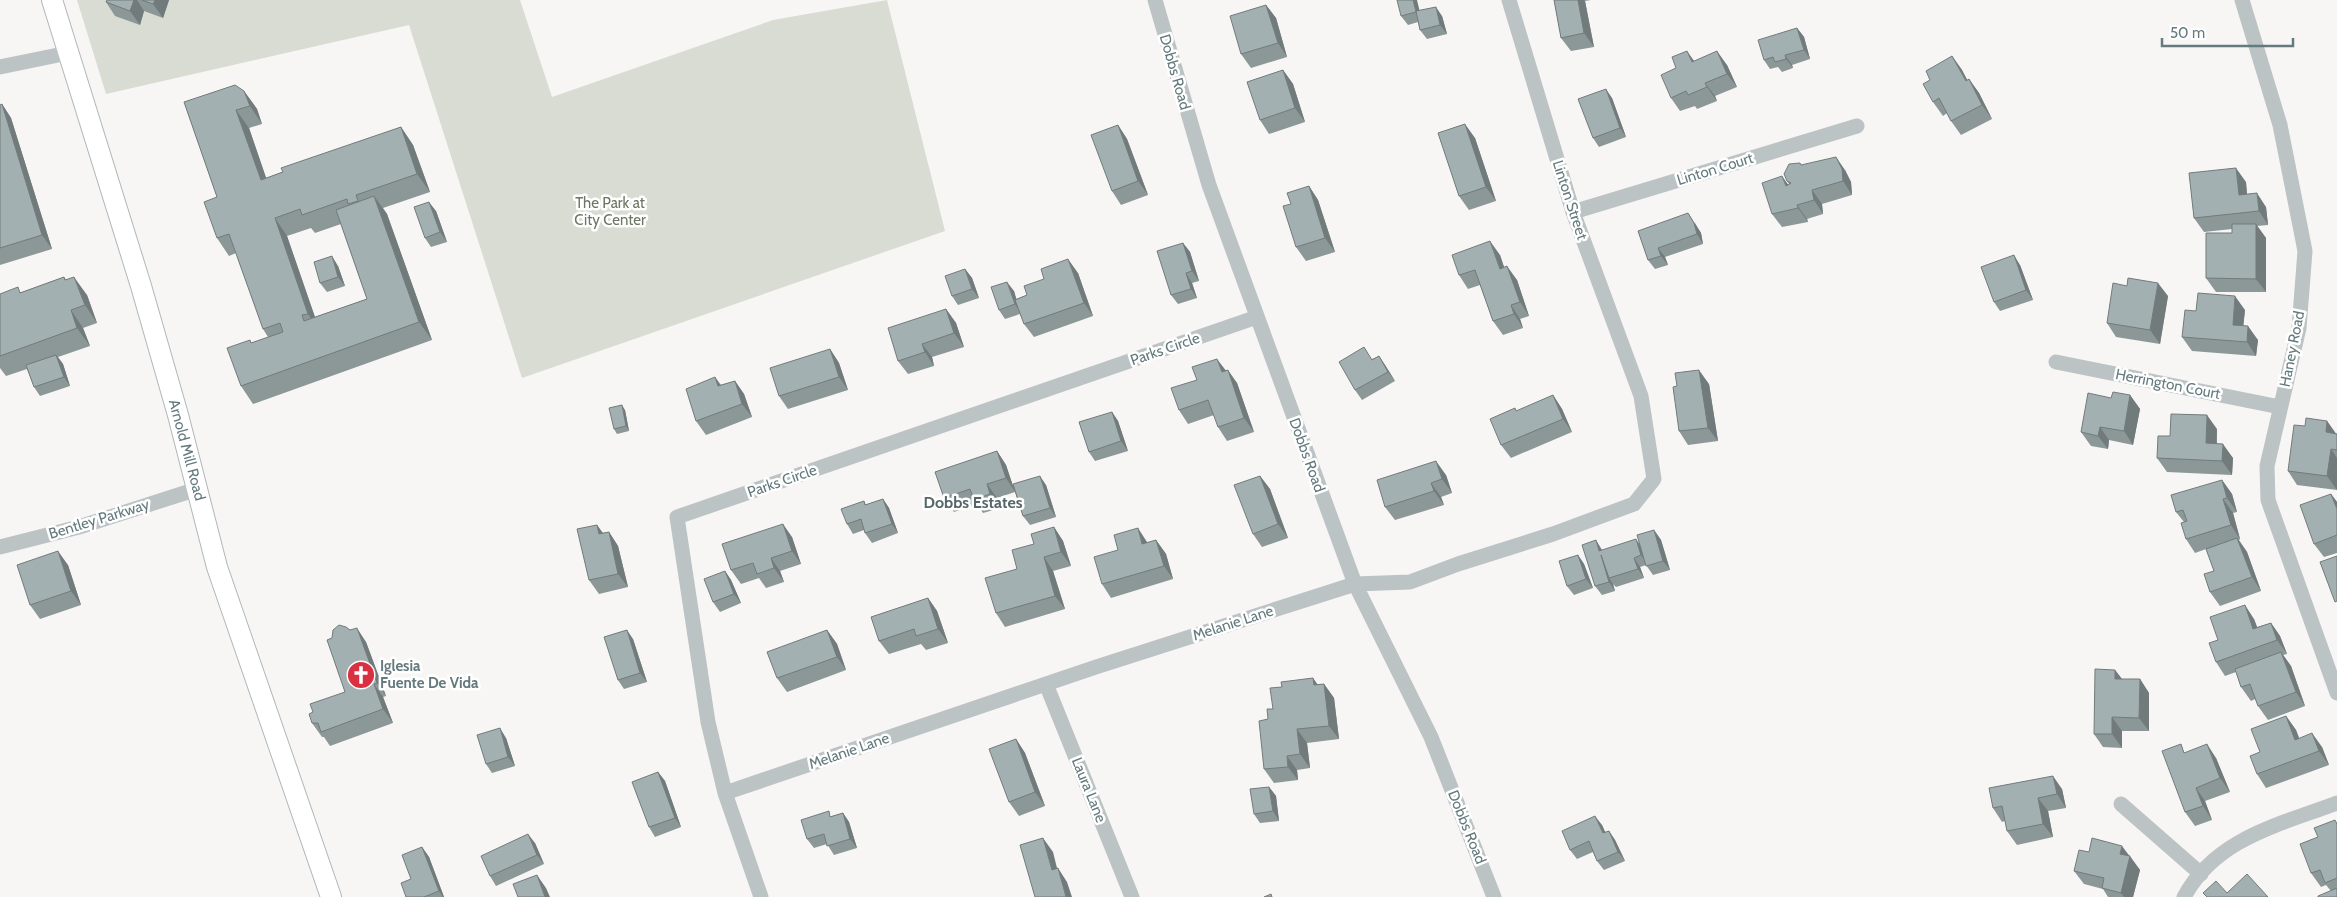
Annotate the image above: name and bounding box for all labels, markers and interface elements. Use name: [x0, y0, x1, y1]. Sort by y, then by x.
scale bar: [2162, 15, 2293, 47]
text: 50 m: [2170, 24, 2205, 42]
street label: Dobbs Road: [1156, 32, 1194, 112]
street label: Linton Court: [1675, 149, 1755, 189]
street label: Linton Street: [1549, 158, 1591, 242]
park label: The Park at City Center: [574, 194, 646, 229]
street label: Haney Road: [2276, 309, 2308, 389]
street label: Parks Circle: [1128, 329, 1202, 369]
street label: Herrington Court: [2114, 365, 2222, 403]
street label: Arnold Mill Road: [165, 397, 209, 503]
street label: Dobbs Road: [1285, 415, 1329, 495]
street label: Parks Circle: [745, 461, 819, 501]
district label: Dobbs Estates: [924, 493, 1023, 512]
street label: Bentley Parkway: [46, 495, 152, 543]
street label: Melanie Lane: [1190, 601, 1276, 645]
place label: Iglesia Fuente De Vida: [380, 657, 479, 692]
church icon: Iglesia Fuente De Vida: [346, 660, 376, 690]
street label: Melanie Lane: [806, 729, 892, 773]
street label: Laura Lane: [1068, 755, 1110, 825]
street label: Dobbs Road: [1444, 788, 1490, 866]

